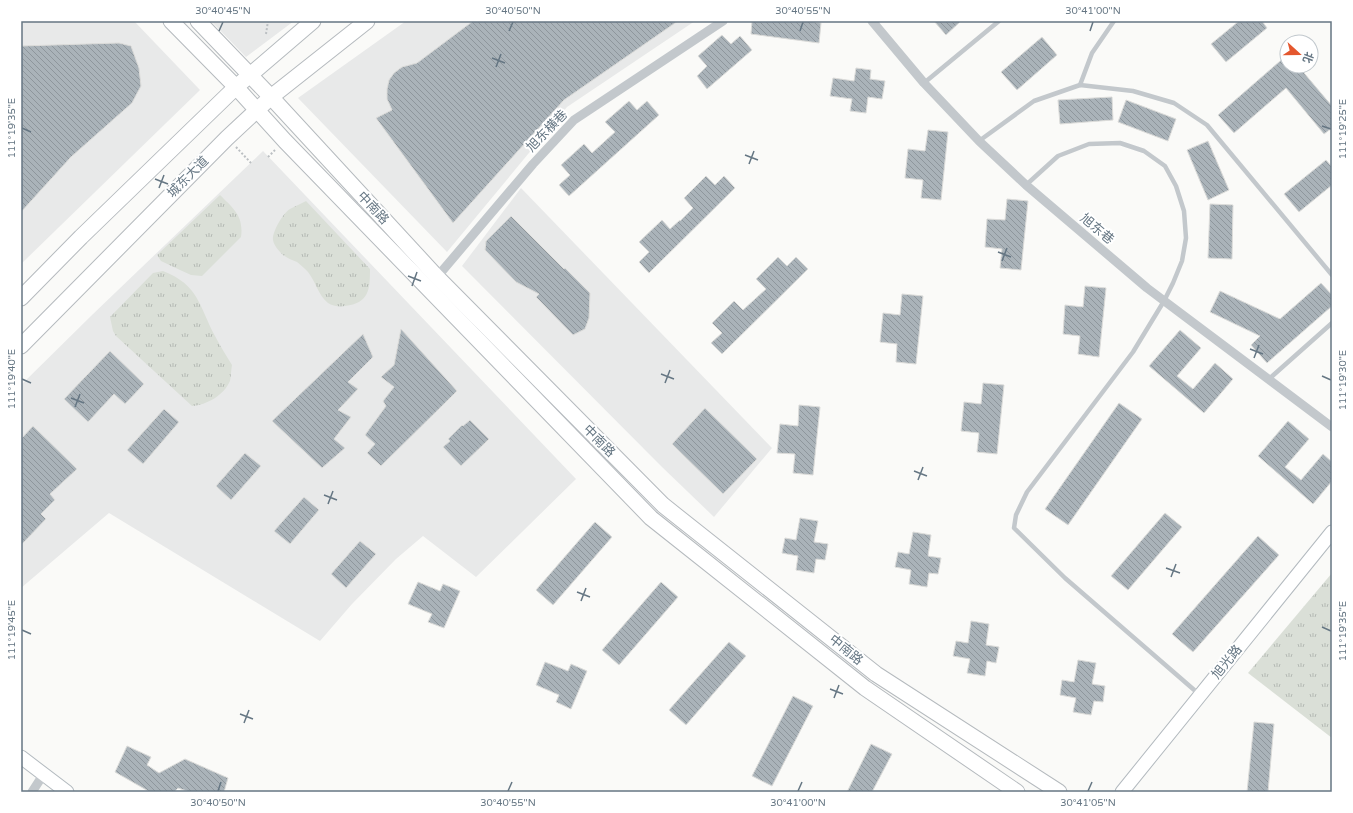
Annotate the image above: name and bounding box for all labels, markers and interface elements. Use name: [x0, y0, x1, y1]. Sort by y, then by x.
text: 30°40'45"N: [195, 5, 251, 17]
text: 30°40'50"N: [485, 5, 541, 17]
text: 30°40'55"N: [775, 5, 831, 17]
text: 30°41'00"N: [1065, 5, 1121, 17]
north arrow: [1279, 34, 1319, 74]
text: 北: [1300, 50, 1316, 65]
text: 111°19'35"E: [6, 98, 18, 158]
text: 111°19'25"E: [1337, 99, 1349, 159]
street label: 旭东横巷: [523, 107, 571, 155]
street label: 城东大道: [164, 153, 212, 201]
street label: 中南路: [354, 188, 392, 228]
street label: 旭东巷: [1077, 210, 1117, 248]
text: 111°19'40"E: [6, 349, 18, 409]
text: 111°19'30"E: [1337, 350, 1349, 410]
street label: 中南路: [580, 422, 618, 460]
text: 111°19'45"E: [6, 600, 18, 660]
text: 111°19'35"E: [1337, 601, 1349, 661]
street label: 中南路: [826, 632, 866, 668]
street label: 旭光路: [1209, 642, 1245, 682]
text: 30°40'50"N: [190, 797, 246, 809]
text: 30°40'55"N: [480, 797, 536, 809]
text: 30°41'00"N: [770, 797, 826, 809]
text: 30°41'05"N: [1060, 797, 1116, 809]

